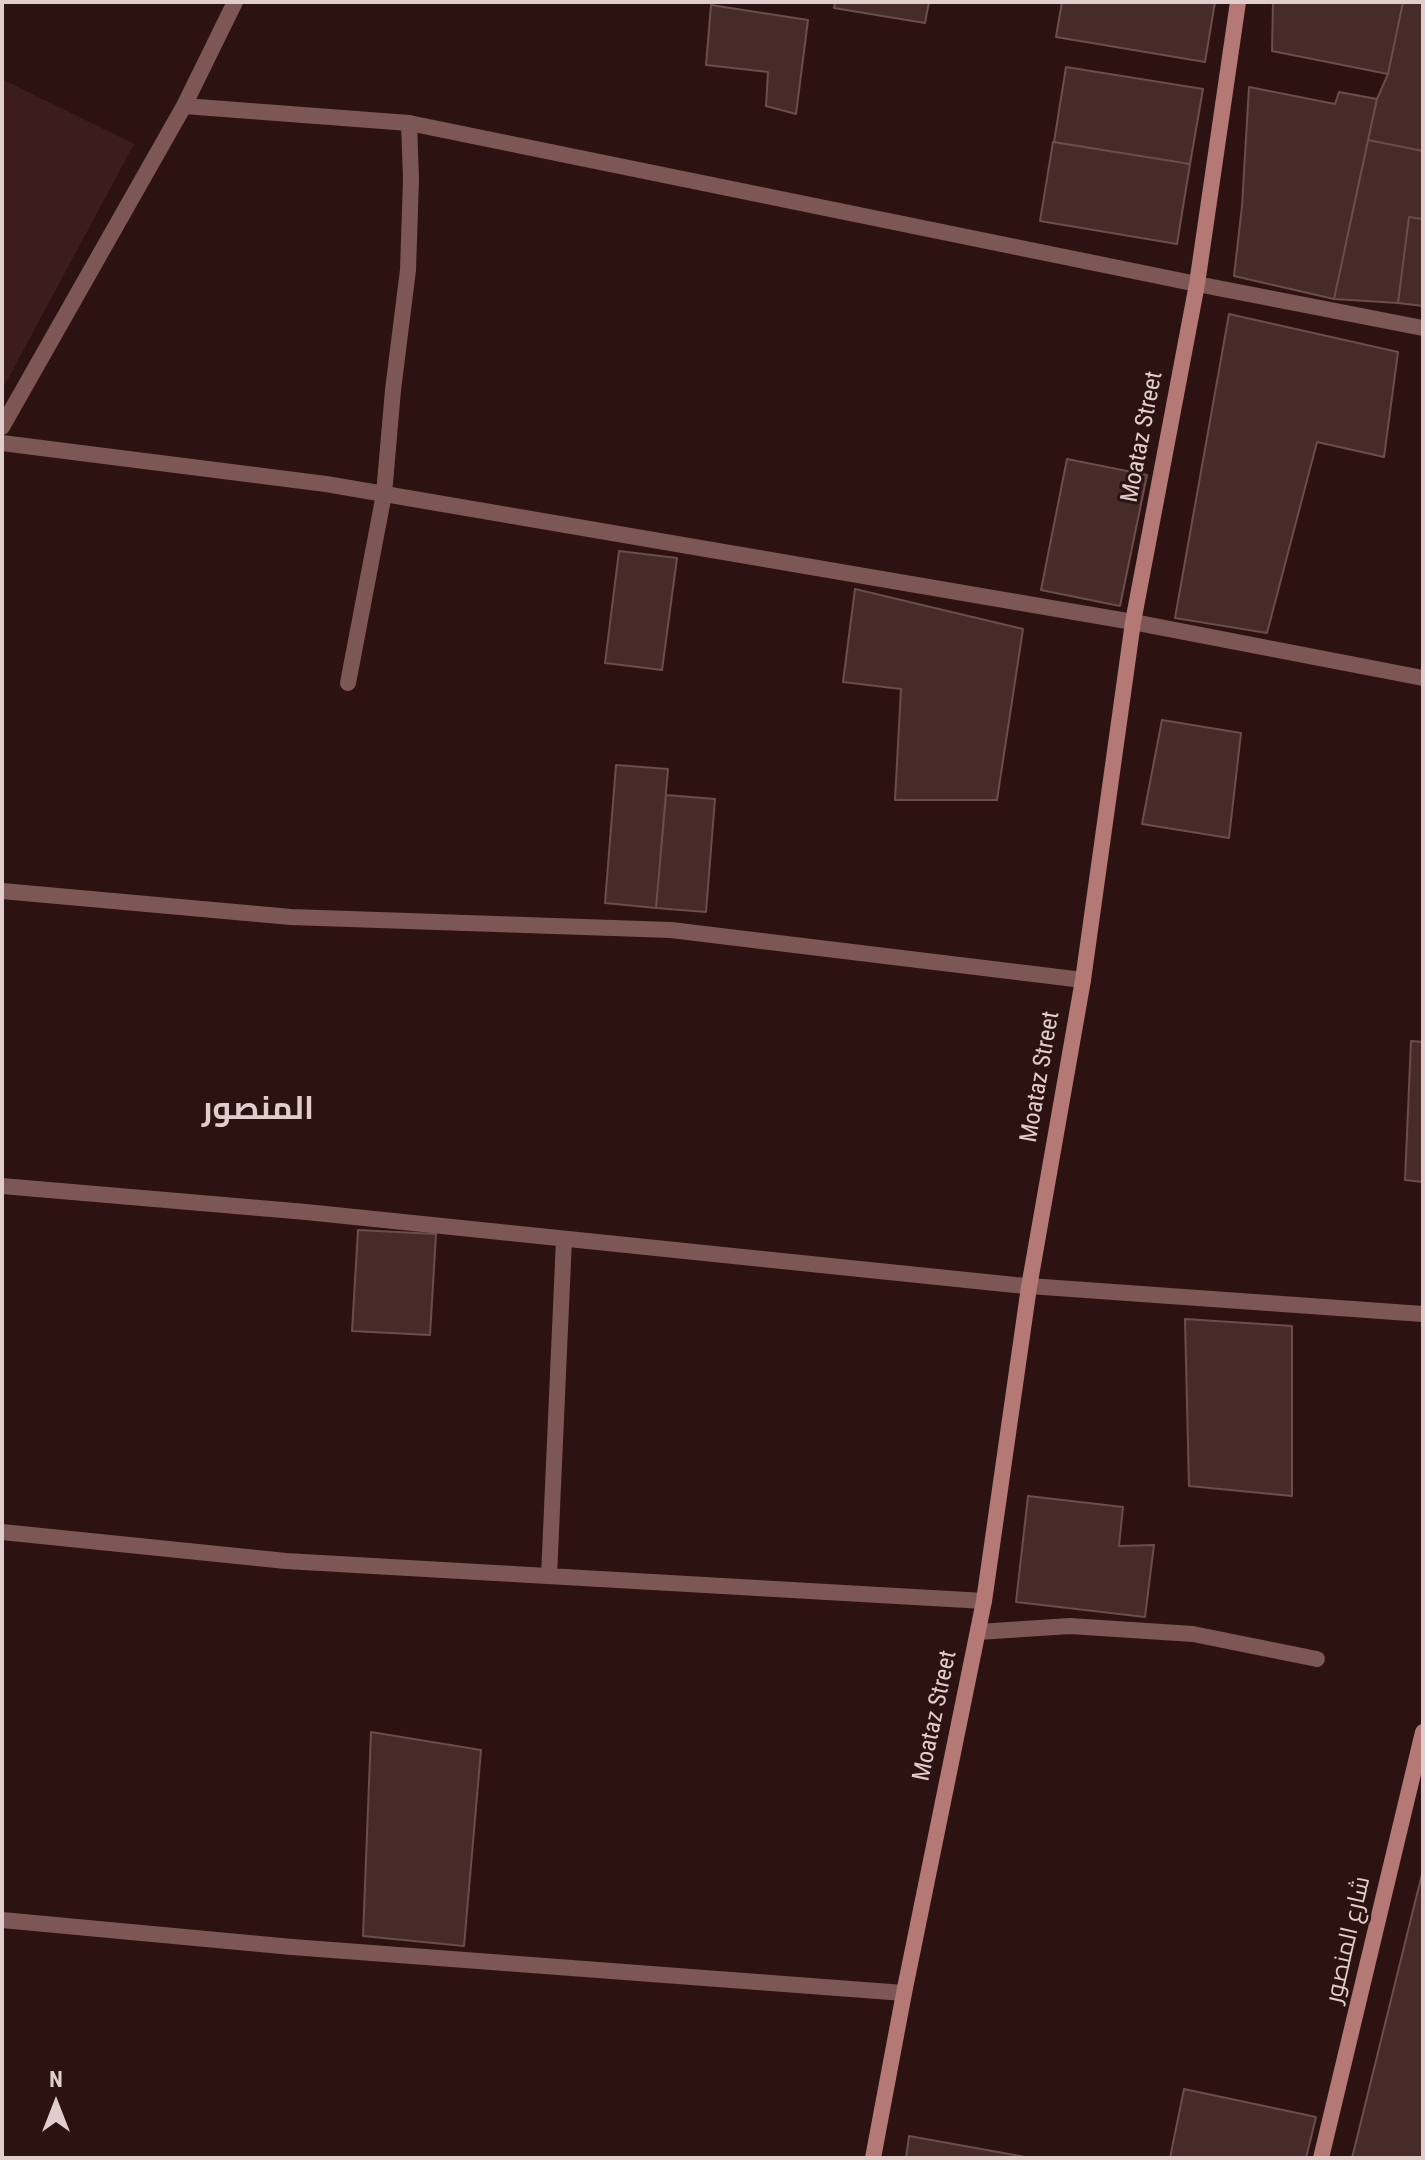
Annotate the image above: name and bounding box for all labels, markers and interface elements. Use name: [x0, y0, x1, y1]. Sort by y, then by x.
street label: Moataz Street: [1116, 369, 1170, 505]
street label: Moataz Street: [1015, 1009, 1067, 1145]
district label: المنصور: [202, 1092, 314, 1130]
street label: Moataz Street: [908, 1648, 964, 1784]
street label: شارع المنصور: [1320, 1874, 1378, 2006]
north arrow: [16, 2064, 96, 2144]
text: N: [49, 2067, 63, 2092]

